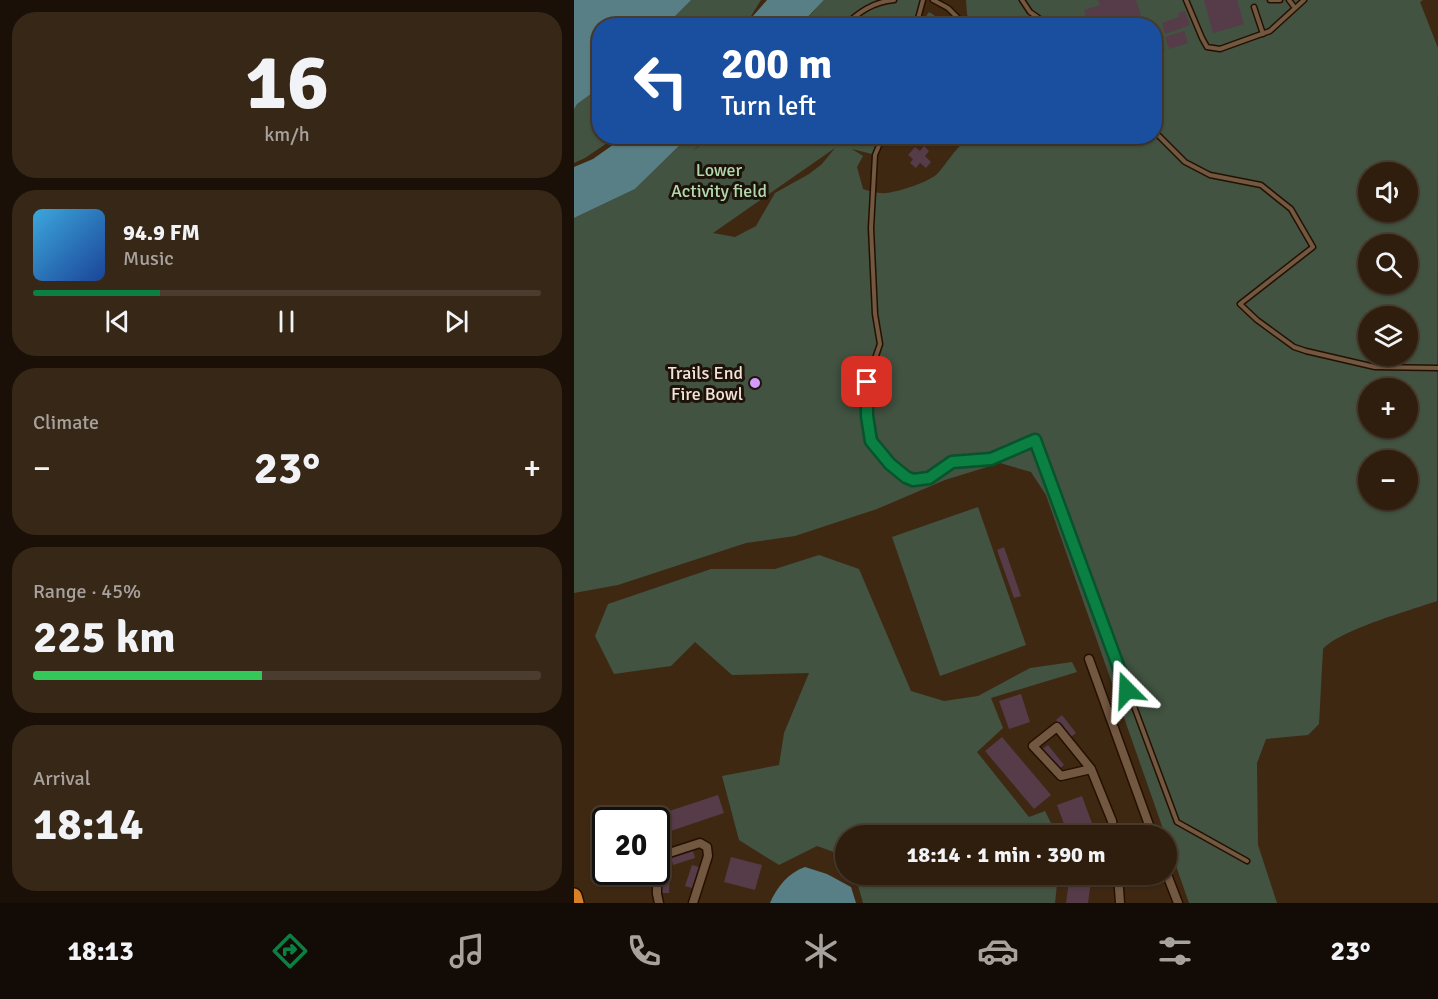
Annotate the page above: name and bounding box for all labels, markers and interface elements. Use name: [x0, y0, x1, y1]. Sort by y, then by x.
text: 16: [245, 35, 329, 131]
text: 200 m: [721, 39, 832, 90]
icon: left: [622, 42, 700, 120]
text: Turn left: [721, 90, 816, 123]
text: km/h: [264, 122, 310, 147]
park label: Lower Activity field: [671, 159, 767, 202]
map controls: [1358, 162, 1418, 510]
button: sound: [1358, 162, 1418, 222]
text: 94.9 FM: [123, 219, 200, 246]
button: search: [1358, 234, 1418, 294]
text: Music: [123, 246, 174, 271]
icon: previous: [101, 305, 134, 338]
icon: pause: [270, 305, 303, 338]
icon: next: [440, 305, 473, 338]
button: layers: [1358, 306, 1418, 366]
pin: [841, 356, 892, 407]
place label: Trails End Fire Bowl: [668, 362, 743, 405]
icon: arrive: [850, 365, 883, 398]
marker: Trails End Fire Bowl: [748, 376, 762, 390]
button: +: [1358, 378, 1418, 438]
text: Climate: [33, 410, 99, 435]
text: 23°: [254, 441, 320, 496]
text: −: [33, 448, 51, 489]
text: +: [523, 448, 541, 489]
button: −: [1358, 450, 1418, 510]
text: Range · 45%: [33, 579, 141, 604]
text: 225 km: [33, 610, 176, 665]
position arrow: [1095, 658, 1159, 722]
text: Arrival: [33, 766, 91, 791]
text: 18:14: [33, 797, 143, 852]
speed limit sign: 20: [592, 807, 670, 885]
text: 18:14 · 1 min · 390 m: [906, 841, 1106, 868]
icon: directions: [269, 930, 311, 972]
icon: music: [446, 930, 488, 972]
icon: phone: [623, 930, 665, 972]
icon: climate: [800, 930, 842, 972]
icon: car: [977, 930, 1019, 972]
icon: filters: [1154, 930, 1196, 972]
text: 18:13: [67, 935, 134, 968]
text: 23°: [1331, 935, 1371, 968]

